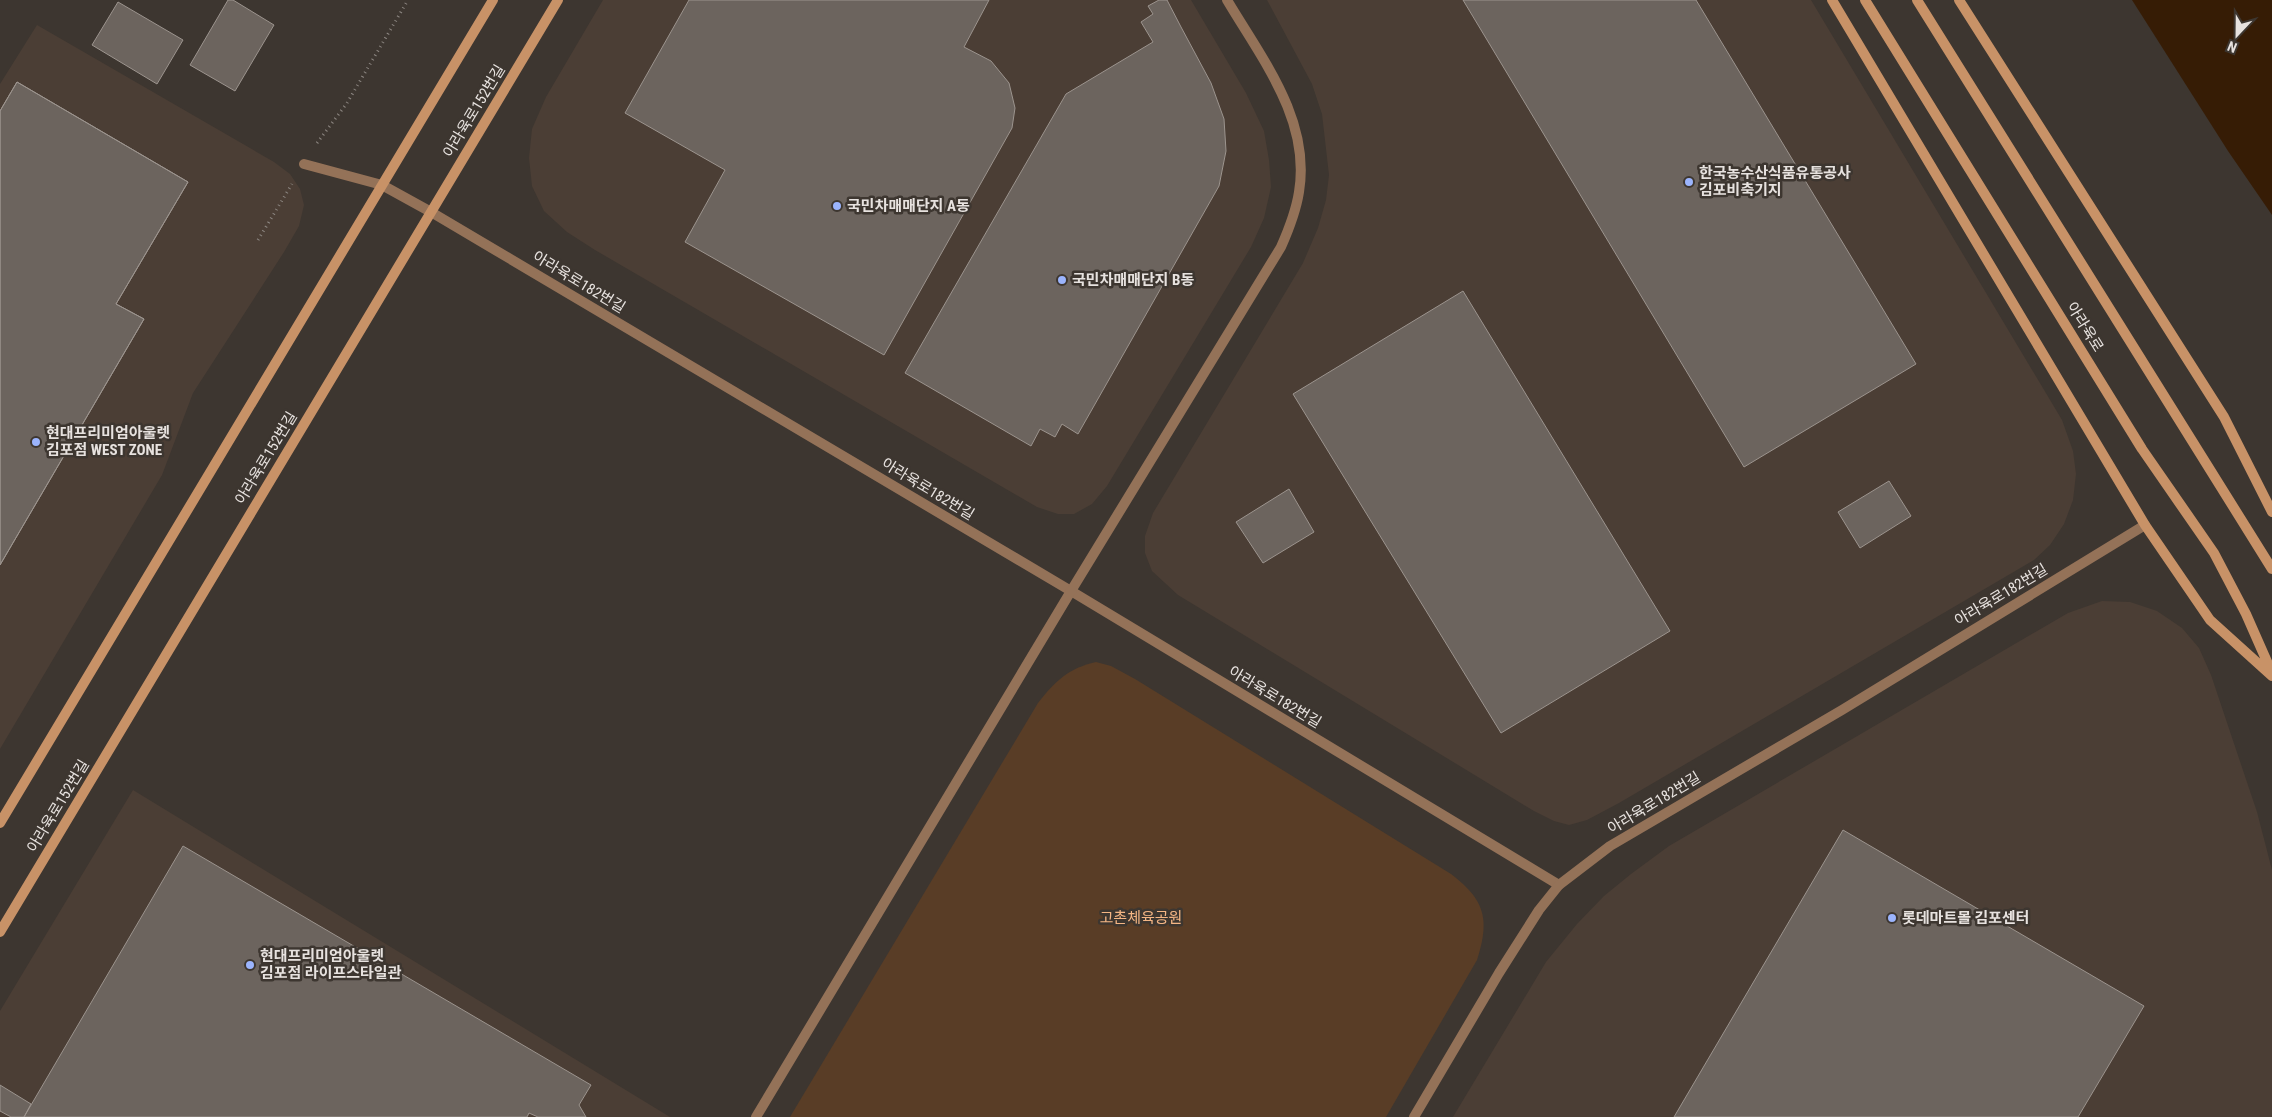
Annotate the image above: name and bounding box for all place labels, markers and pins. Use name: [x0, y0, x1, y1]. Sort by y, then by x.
place label: 한국농수산식품유통공사 김포비축기지: [1699, 164, 1851, 199]
marker: 한국농수산식품유통공사 김포비축기지: [1683, 176, 1695, 188]
place label: 국민차매매단지 A동: [847, 197, 970, 215]
marker: 국민차매매단지 A동: [831, 200, 843, 212]
place label: 국민차매매단지 B동: [1072, 271, 1194, 289]
marker: 국민차매매단지 B동: [1056, 274, 1068, 286]
place label: 현대프리미엄아울렛 김포점 WEST ZONE: [46, 424, 170, 459]
marker: 현대프리미엄아울렛 김포점 WEST ZONE: [30, 436, 42, 448]
place label: 롯데마트몰 김포센터: [1902, 909, 2030, 927]
marker: 롯데마트몰 김포센터: [1886, 912, 1898, 924]
place label: 현대프리미엄아울렛 김포점 라이프스타일관: [260, 947, 402, 982]
marker: 현대프리미엄아울렛 김포점 라이프스타일관: [244, 959, 256, 971]

